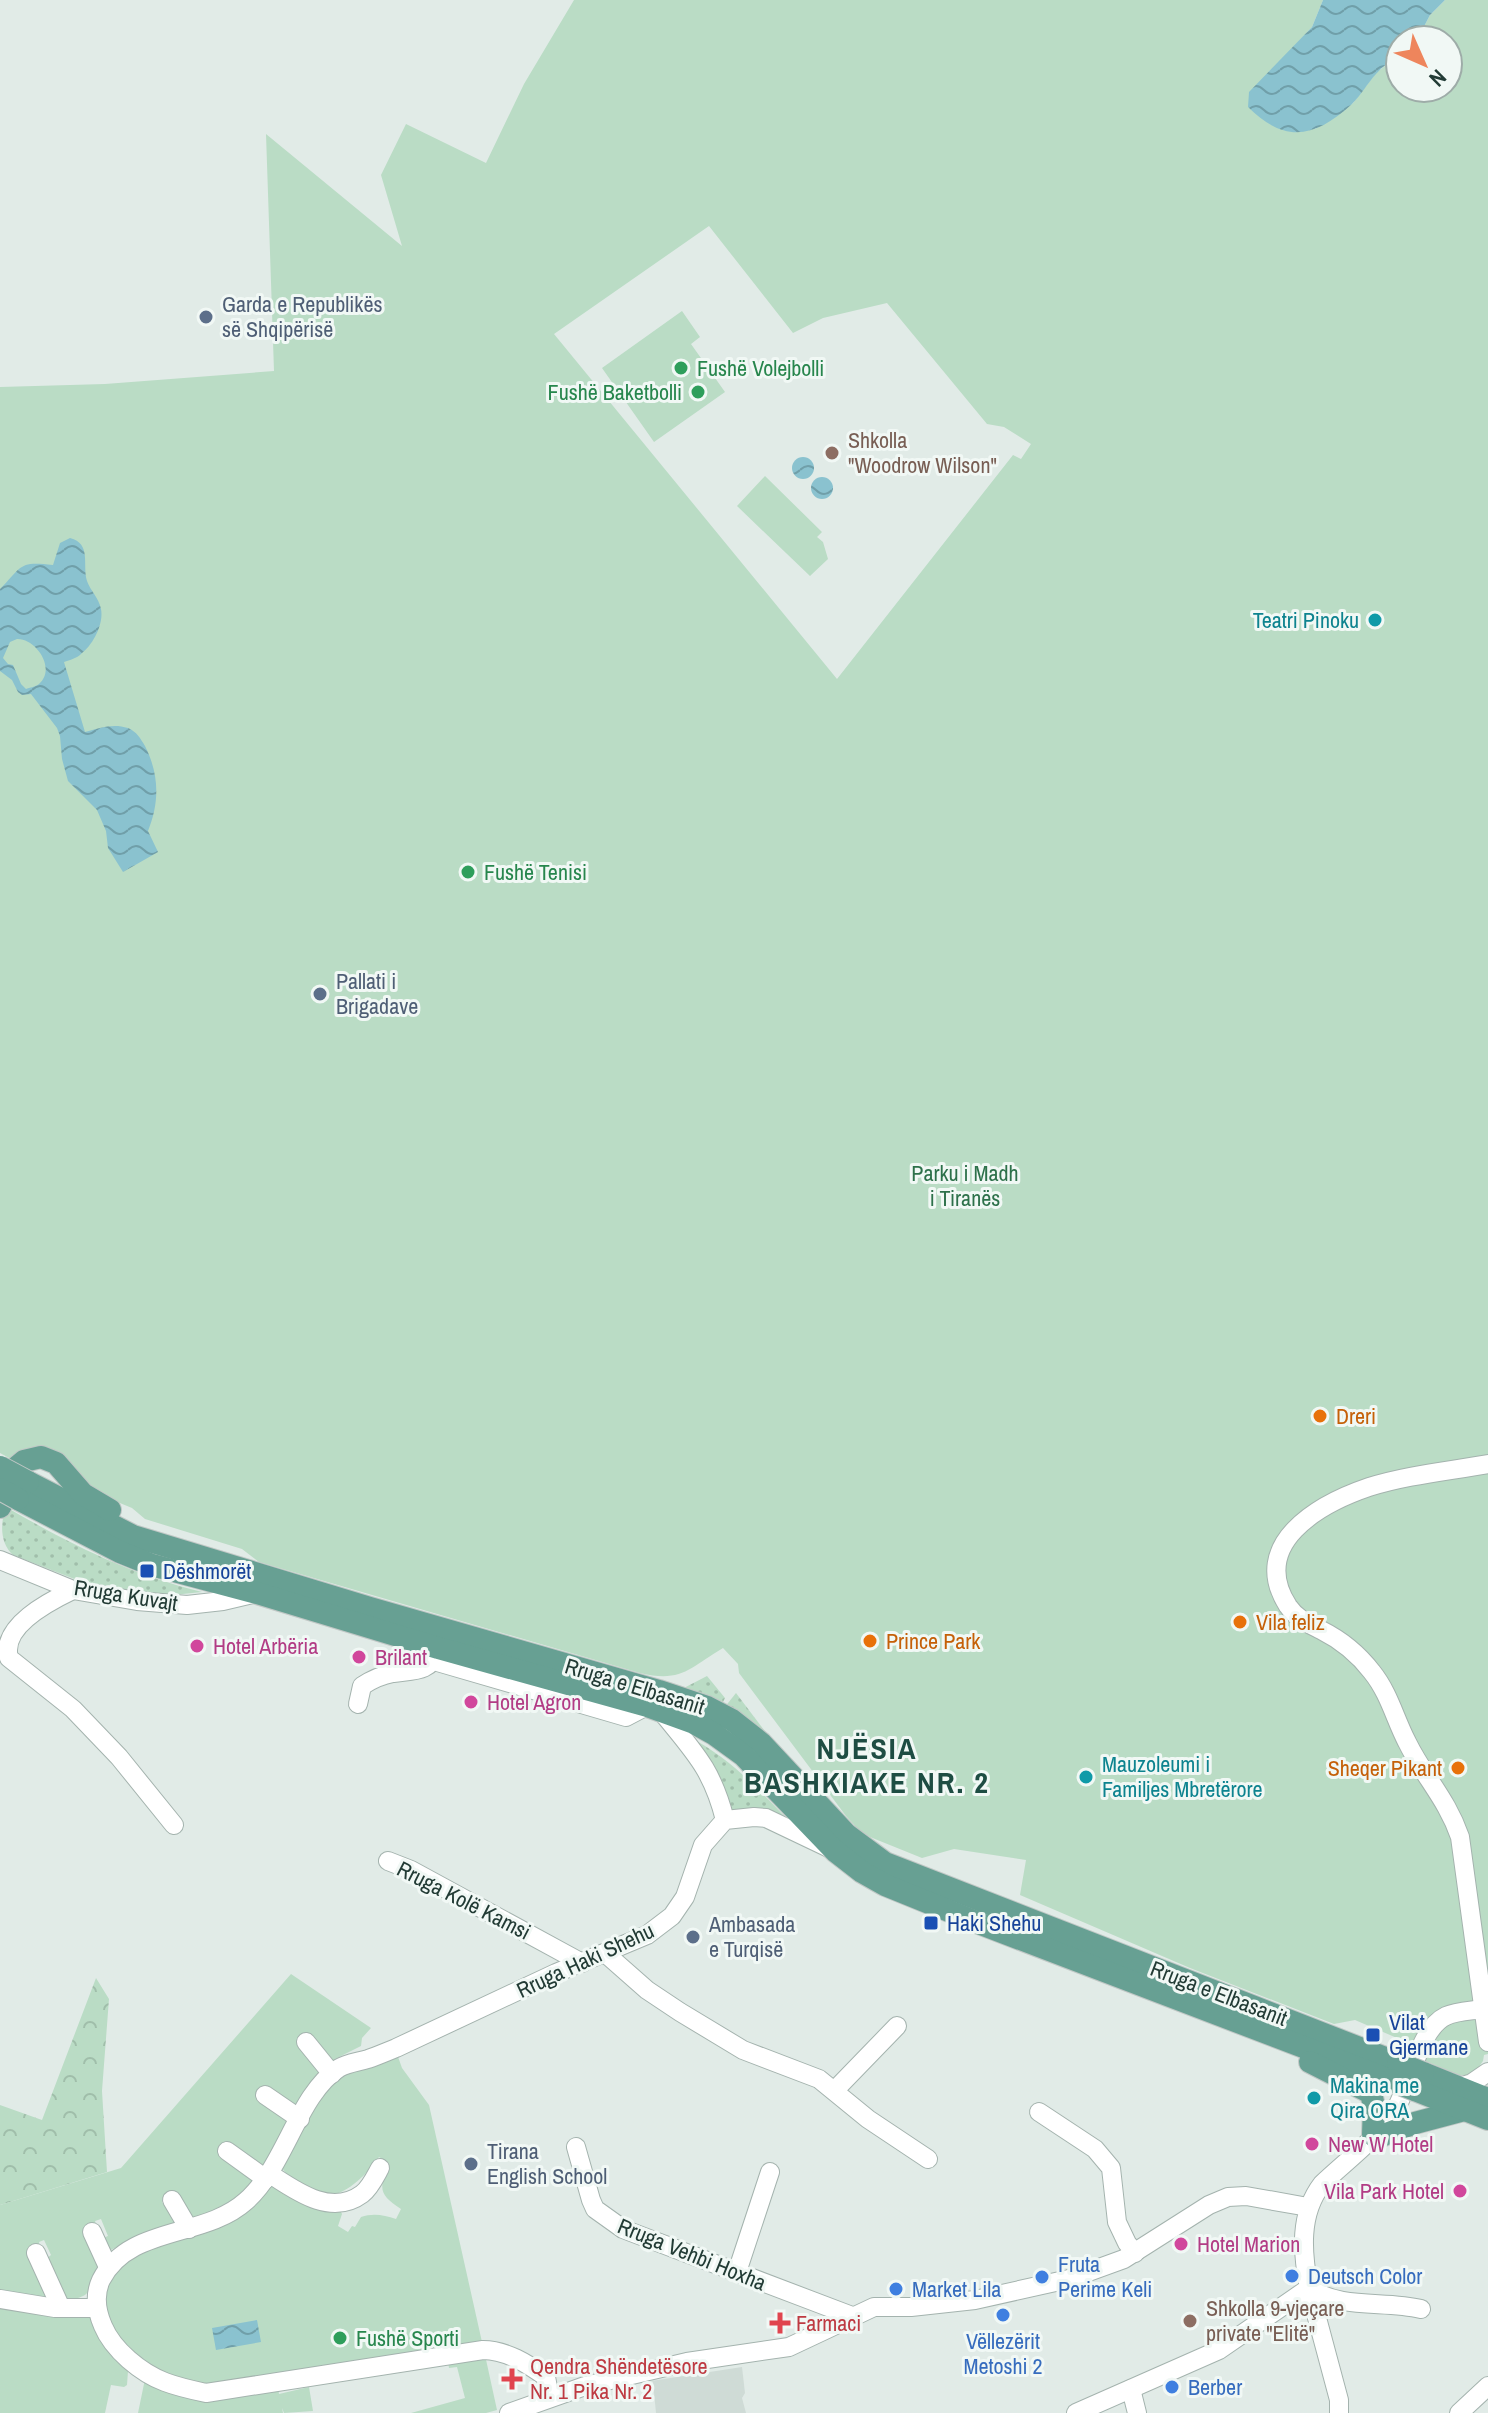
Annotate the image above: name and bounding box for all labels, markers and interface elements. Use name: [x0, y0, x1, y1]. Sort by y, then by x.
north arrow: [1384, 24, 1464, 104]
text: N: [1423, 63, 1453, 93]
place label: Garda e Republikës së Shqipërisë: [222, 289, 382, 344]
marker: Garda e Republikës së Shqipërisë: [197, 308, 215, 326]
place label: Fushë Volejbolli: [697, 353, 824, 383]
marker: Fushë Volejbolli: [672, 359, 690, 377]
place label: Fushë Baketbolli: [548, 377, 682, 407]
marker: Fushë Baketbolli: [689, 383, 707, 401]
place label: Shkolla "Woodrow Wilson": [848, 425, 997, 480]
marker: Shkolla "Woodrow Wilson": [823, 444, 841, 462]
place label: Teatri Pinoku: [1253, 605, 1359, 635]
marker: Teatri Pinoku: [1366, 611, 1384, 629]
place label: Fushë Tenisi: [484, 857, 587, 887]
marker: Fushë Tenisi: [459, 863, 477, 881]
place label: Pallati i Brigadave: [336, 966, 418, 1021]
marker: Pallati i Brigadave: [311, 985, 329, 1003]
park label: Parku i Madh i Tiranës: [911, 1158, 1019, 1213]
place label: Dreri: [1336, 1401, 1376, 1431]
marker: Dreri: [1311, 1407, 1329, 1425]
place label: Dëshmorët: [163, 1556, 251, 1586]
marker: Dëshmorët: [138, 1562, 156, 1580]
street label: Rruga Kuvajt: [72, 1572, 180, 1618]
place label: Vila feliz: [1256, 1607, 1325, 1637]
marker: Vila feliz: [1231, 1613, 1249, 1631]
place label: Prince Park: [886, 1626, 981, 1656]
place label: Hotel Arbëria: [213, 1631, 318, 1661]
marker: Prince Park: [861, 1632, 879, 1650]
marker: Hotel Arbëria: [188, 1637, 206, 1655]
place label: Brilant: [375, 1642, 427, 1672]
marker: Brilant: [350, 1648, 368, 1666]
street label: Rruga e Elbasanit: [562, 1651, 708, 1721]
place label: Hotel Agron: [487, 1687, 581, 1717]
marker: Hotel Agron: [462, 1693, 480, 1711]
district label: NJËSIA BASHKIAKE NR. 2: [744, 1728, 990, 1802]
place label: Mauzoleumi i Familjes Mbretërore: [1102, 1749, 1263, 1804]
place label: Sheqer Pikant: [1328, 1753, 1442, 1783]
marker: Sheqer Pikant: [1449, 1759, 1467, 1777]
marker: Mauzoleumi i Familjes Mbretërore: [1077, 1768, 1095, 1786]
street label: Rruga Kolë Kamsi: [392, 1853, 536, 1947]
place label: Haki Shehu: [947, 1908, 1041, 1938]
place label: Ambasada e Turqisë: [708, 1909, 795, 1964]
marker: Haki Shehu: [922, 1914, 940, 1932]
street label: Rruga Haki Shehu: [511, 1915, 659, 2005]
marker: Ambasada e Turqisë: [684, 1928, 702, 1946]
street label: Rruga e Elbasanit: [1146, 1953, 1292, 2033]
place label: Vilat Gjermane: [1389, 2007, 1468, 2062]
marker: Vilat Gjermane: [1364, 2026, 1382, 2044]
place label: Makina me Qira ORA: [1330, 2070, 1419, 2125]
marker: Makina me Qira ORA: [1305, 2089, 1323, 2107]
place label: New W Hotel: [1328, 2129, 1433, 2159]
marker: New W Hotel: [1303, 2135, 1321, 2153]
place label: Tirana English School: [487, 2136, 607, 2191]
marker: Tirana English School: [462, 2155, 480, 2173]
place label: Vila Park Hotel: [1324, 2176, 1444, 2206]
marker: Vila Park Hotel: [1451, 2182, 1469, 2200]
street label: Rruga Vehbi Hoxha: [613, 2211, 771, 2297]
place label: Hotel Marion: [1197, 2229, 1300, 2259]
marker: Hotel Marion: [1172, 2235, 1190, 2253]
place label: Fruta Perime Keli: [1058, 2249, 1152, 2304]
place label: Deutsch Color: [1308, 2261, 1422, 2291]
marker: Deutsch Color: [1283, 2267, 1301, 2285]
marker: Fruta Perime Keli: [1033, 2268, 1051, 2286]
place label: Market Lila: [912, 2274, 1001, 2304]
marker: Market Lila: [887, 2280, 905, 2298]
place label: Shkolla 9-vjeçare private "Elitë": [1206, 2293, 1344, 2348]
marker: Vëllezërit Metoshi 2: [994, 2306, 1012, 2324]
place label: Farmaci: [796, 2308, 861, 2338]
marker: Shkolla 9-vjeçare private "Elitë": [1181, 2312, 1199, 2330]
marker: Farmaci: [771, 2314, 789, 2332]
place label: Fushë Sporti: [356, 2323, 459, 2353]
place label: Vëllezërit Metoshi 2: [963, 2326, 1043, 2381]
marker: Fushë Sporti: [331, 2329, 349, 2347]
place label: Qendra Shëndetësore Nr. 1 Pika Nr. 2: [530, 2351, 708, 2406]
marker: Qendra Shëndetësore Nr. 1 Pika Nr. 2: [501, 2368, 523, 2390]
place label: Berber: [1188, 2372, 1242, 2402]
marker: Berber: [1163, 2378, 1181, 2396]

